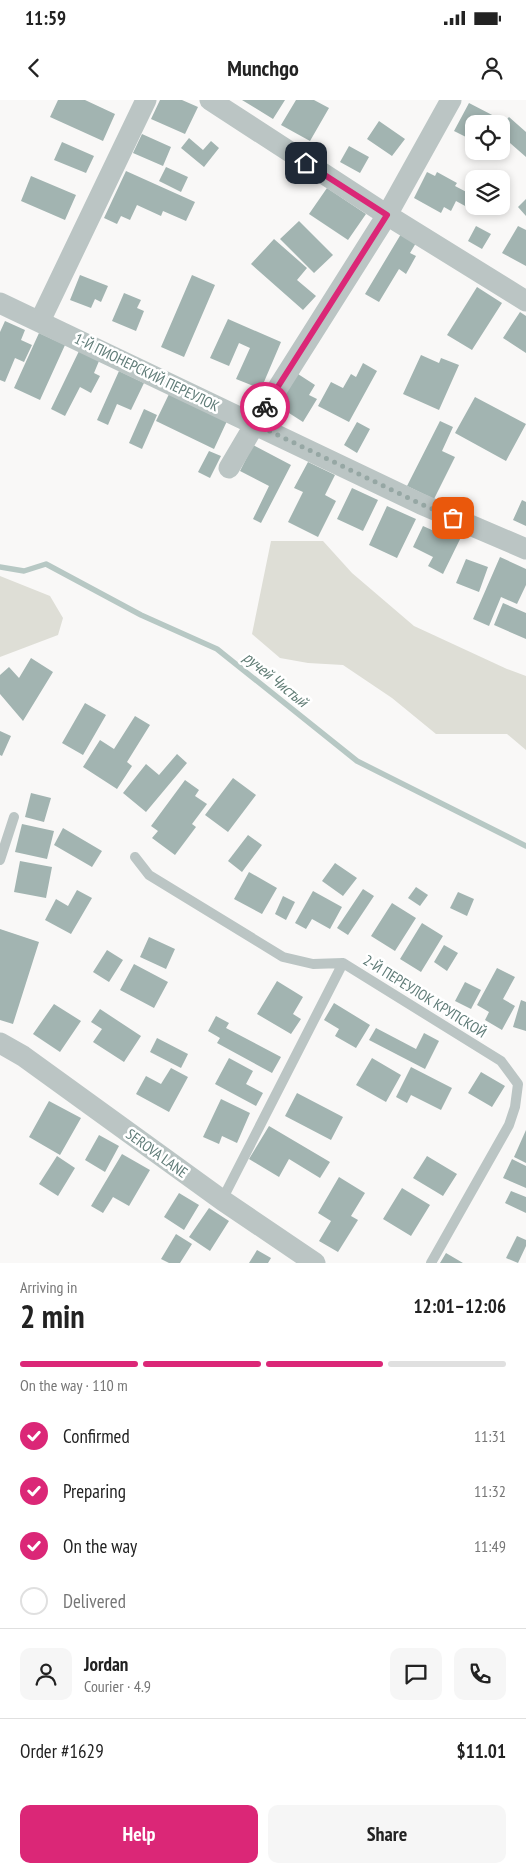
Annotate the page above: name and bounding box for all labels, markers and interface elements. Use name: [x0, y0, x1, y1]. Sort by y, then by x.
text: 11:59: [25, 6, 66, 30]
icon: back: [20, 54, 48, 82]
text: Munchgo: [227, 54, 299, 82]
icon: person: [478, 54, 506, 82]
map controls: [465, 115, 510, 215]
button: locate: [465, 115, 510, 160]
pin: [285, 142, 327, 184]
icon: home: [292, 149, 320, 177]
button: layers: [465, 170, 510, 215]
street label: 1-Й ПИОНЕРСКИЙ ПЕРЕУЛОК: [71, 329, 223, 416]
courier: [240, 382, 290, 432]
icon: bike: [251, 393, 279, 421]
pin: [432, 497, 474, 539]
icon: bag: [439, 504, 467, 532]
water label: ручей Чистый: [240, 647, 314, 712]
street label: 2-Й ПЕРЕУЛОК КРУПСКОЙ: [360, 950, 490, 1042]
street label: SEROVA LANE: [122, 1124, 192, 1182]
text: Arriving in: [20, 1277, 77, 1297]
text: 12:01–12:06: [413, 1294, 506, 1318]
text: 2 min: [20, 1295, 85, 1337]
text: On the way · 110 m: [20, 1375, 128, 1395]
icon: check: [20, 1422, 48, 1450]
text: Confirmed: [63, 1424, 130, 1448]
text: 11:31: [474, 1426, 506, 1446]
icon: check: [20, 1477, 48, 1505]
text: Preparing: [63, 1479, 126, 1503]
text: 11:32: [474, 1481, 506, 1501]
icon: check: [20, 1532, 48, 1560]
text: On the way: [63, 1534, 137, 1558]
text: 11:49: [474, 1536, 506, 1556]
text: Delivered: [63, 1589, 126, 1613]
button: person: [20, 1648, 72, 1700]
button: chat: [390, 1648, 442, 1700]
button: phone: [454, 1648, 506, 1700]
text: Jordan: [84, 1652, 128, 1676]
text: Courier · 4.9: [84, 1676, 151, 1696]
text: Order #1629: [20, 1739, 104, 1763]
text: $11.01: [457, 1739, 506, 1763]
button: Help: [20, 1805, 258, 1863]
button: Share: [268, 1805, 506, 1863]

